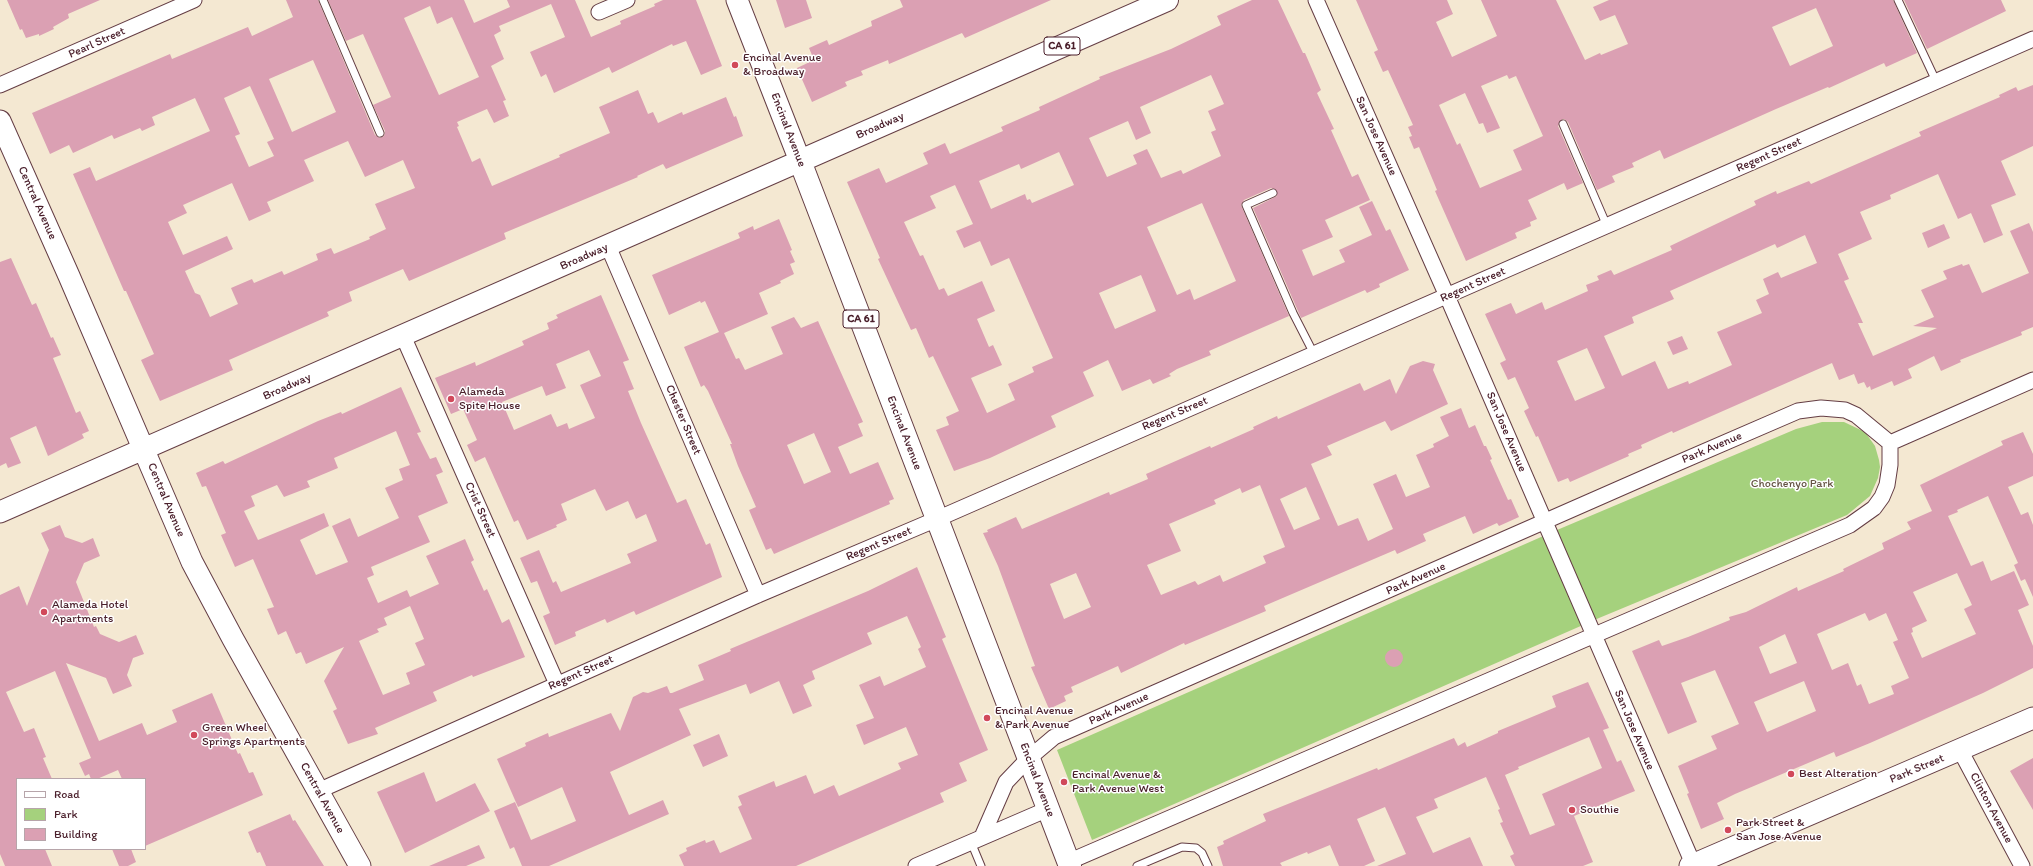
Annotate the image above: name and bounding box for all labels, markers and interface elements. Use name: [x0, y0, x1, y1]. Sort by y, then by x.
street label: Pearl Street: [66, 24, 128, 62]
road number: CA 61: [1044, 37, 1080, 55]
place label: Encinal Avenue & Broadway: [743, 51, 821, 79]
marker: Encinal Avenue & Broadway: [730, 60, 740, 70]
street label: Encinal Avenue: [767, 91, 809, 169]
street label: San Jose Avenue: [1352, 94, 1400, 178]
street label: Broadway: [854, 109, 906, 143]
street label: Regent Street: [1734, 134, 1804, 176]
street label: Central Avenue: [14, 164, 60, 242]
street label: Broadway: [558, 240, 610, 274]
street label: Regent Street: [1438, 264, 1508, 306]
road number: CA 61: [843, 310, 879, 328]
street label: Broadway: [261, 370, 313, 404]
street label: Chester Street: [662, 383, 704, 457]
place label: Alameda Spite House: [459, 385, 520, 413]
street label: San Jose Avenue: [1483, 390, 1529, 474]
marker: Alameda Spite House: [446, 394, 456, 404]
street label: Encinal Avenue: [883, 394, 925, 472]
street label: Regent Street: [1140, 394, 1210, 434]
street label: Park Avenue: [1680, 429, 1744, 467]
street label: Central Avenue: [144, 461, 188, 539]
park label: Chochenyo Park: [1751, 477, 1833, 491]
street label: Crist Street: [461, 480, 499, 540]
street label: Regent Street: [844, 524, 914, 564]
street label: Park Avenue: [1384, 559, 1448, 599]
place label: Alameda Hotel Apartments: [52, 598, 128, 626]
marker: Alameda Hotel Apartments: [39, 607, 49, 617]
street label: Regent Street: [546, 652, 616, 694]
street label: San Jose Avenue: [1611, 688, 1657, 772]
street label: Park Avenue: [1087, 689, 1151, 729]
place label: Encinal Avenue & Park Avenue: [995, 704, 1073, 732]
marker: Encinal Avenue & Park Avenue: [982, 713, 992, 723]
place label: Green Wheel Springs Apartments: [202, 721, 305, 749]
marker: Green Wheel Springs Apartments: [189, 730, 199, 740]
street label: Encinal Avenue: [1016, 741, 1058, 819]
street label: Park Street: [1887, 751, 1947, 787]
street label: Central Avenue: [297, 760, 347, 836]
place label: Best Alteration: [1799, 767, 1877, 781]
place label: Encinal Avenue & Park Avenue West: [1072, 768, 1164, 796]
marker: Best Alteration: [1786, 769, 1796, 779]
street label: Clinton Avenue: [1966, 770, 2016, 846]
marker: Encinal Avenue & Park Avenue West: [1059, 777, 1069, 787]
legend: [16, 778, 146, 850]
text: Road: [54, 787, 80, 801]
place label: Southie: [1580, 803, 1619, 817]
marker: Southie: [1567, 805, 1577, 815]
text: Park: [54, 807, 78, 821]
place label: Park Street & San Jose Avenue: [1736, 816, 1822, 844]
marker: Park Street & San Jose Avenue: [1723, 825, 1733, 835]
text: Building: [54, 827, 97, 841]

